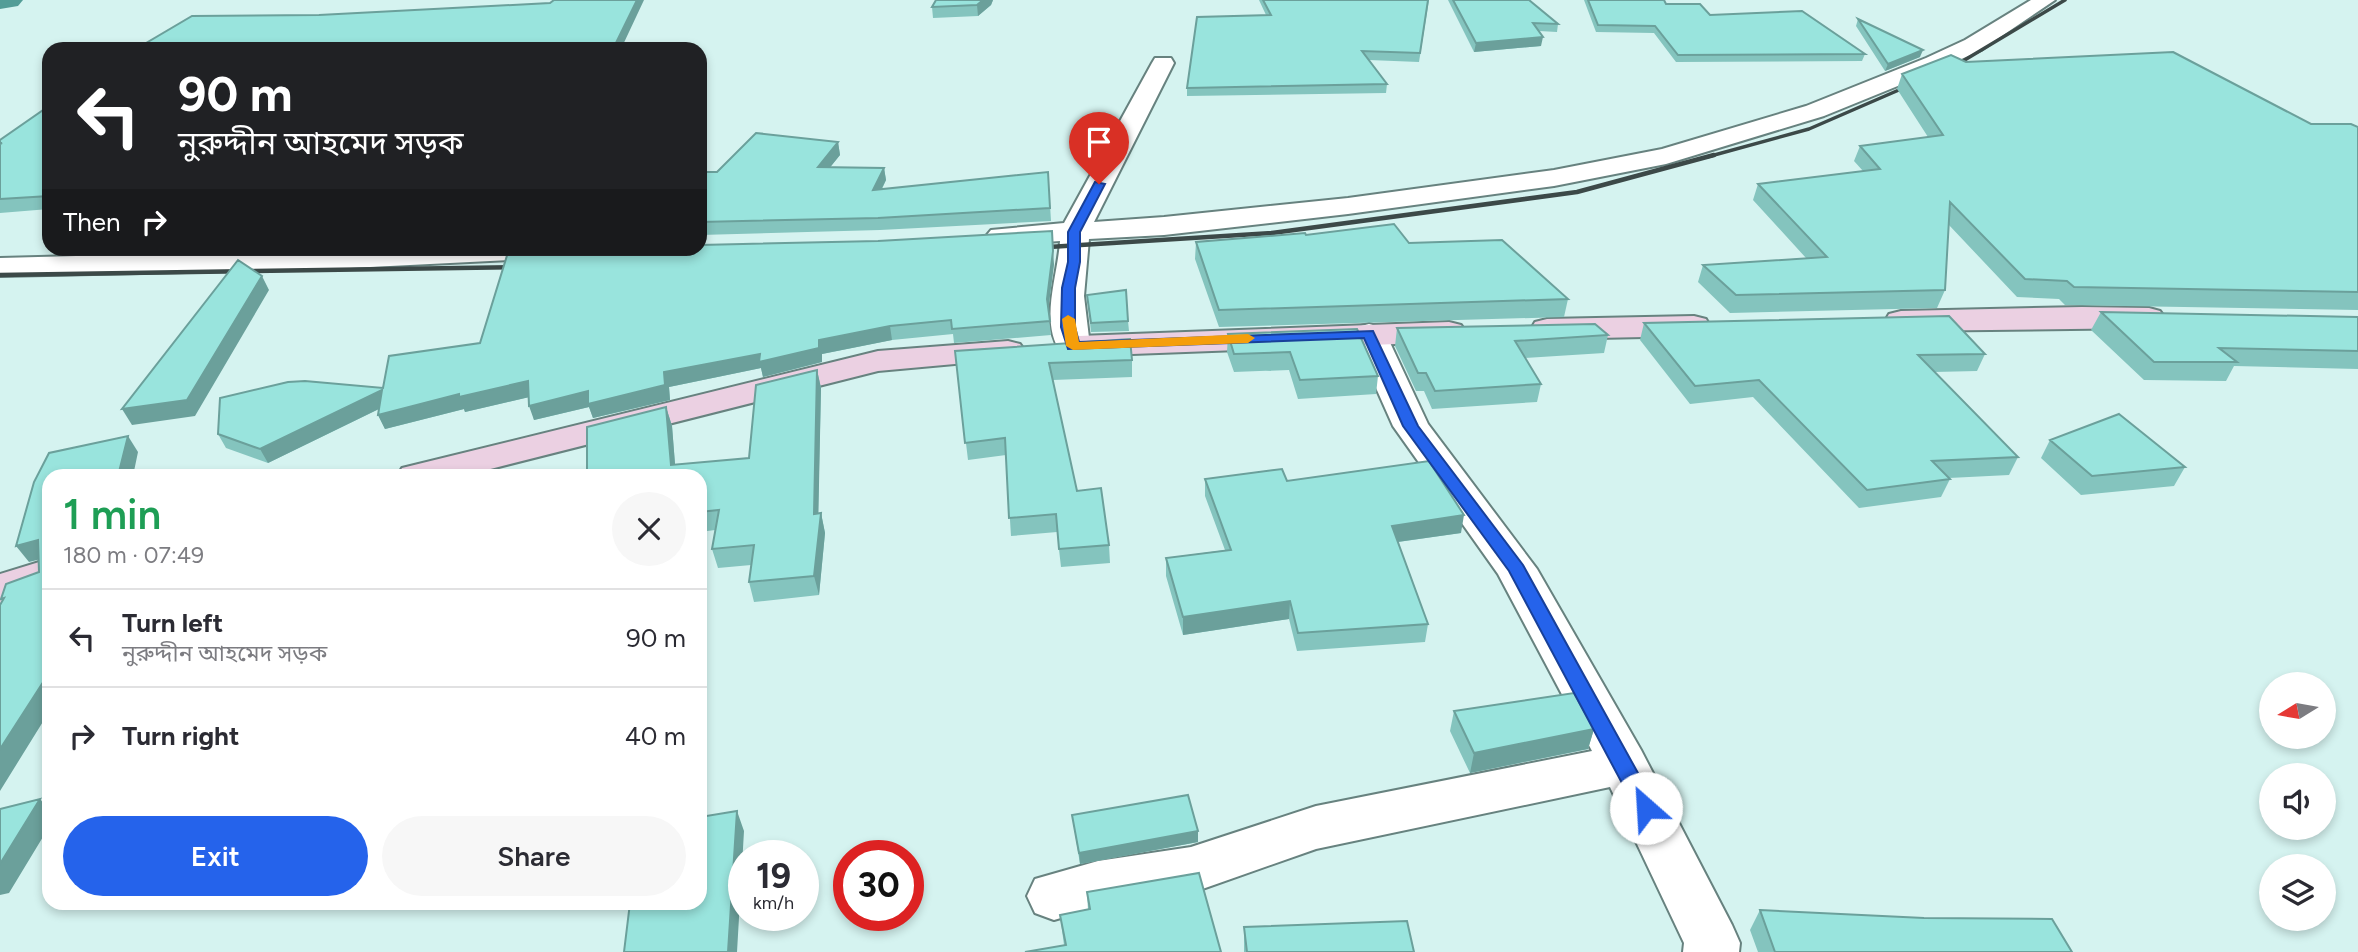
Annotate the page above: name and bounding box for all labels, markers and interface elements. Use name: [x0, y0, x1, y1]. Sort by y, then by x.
text: 90 m: [178, 64, 293, 123]
icon: left: [63, 70, 154, 161]
pin: [1069, 112, 1129, 184]
icon: arrive: [1080, 123, 1118, 161]
text: নুরুদ্দীন আহমেদ সড়ক: [178, 124, 464, 162]
icon: right: [135, 203, 173, 241]
text: Then: [63, 206, 121, 238]
text: 1 min: [63, 489, 161, 540]
button: close: [612, 492, 686, 566]
text: 180 m · 07:49: [63, 541, 204, 569]
text: Turn left: [122, 607, 223, 639]
icon: left: [63, 619, 101, 657]
text: 90 m: [626, 622, 686, 654]
text: নুরুদ্দীন আহমেদ সড়ক: [122, 639, 327, 667]
north arrow: [2259, 672, 2336, 749]
map controls: [2259, 672, 2336, 931]
icon: right: [63, 717, 101, 755]
text: Turn right: [122, 720, 239, 752]
text: 40 m: [625, 720, 686, 752]
button: sound: [2259, 763, 2336, 840]
position arrow: [1609, 771, 1683, 845]
button: Exit: [63, 816, 368, 896]
button: Share: [382, 816, 686, 896]
speed limit sign: 30: [833, 840, 924, 931]
button: layers: [2259, 854, 2336, 931]
text: 19: [756, 855, 791, 897]
text: km/h: [753, 892, 794, 914]

